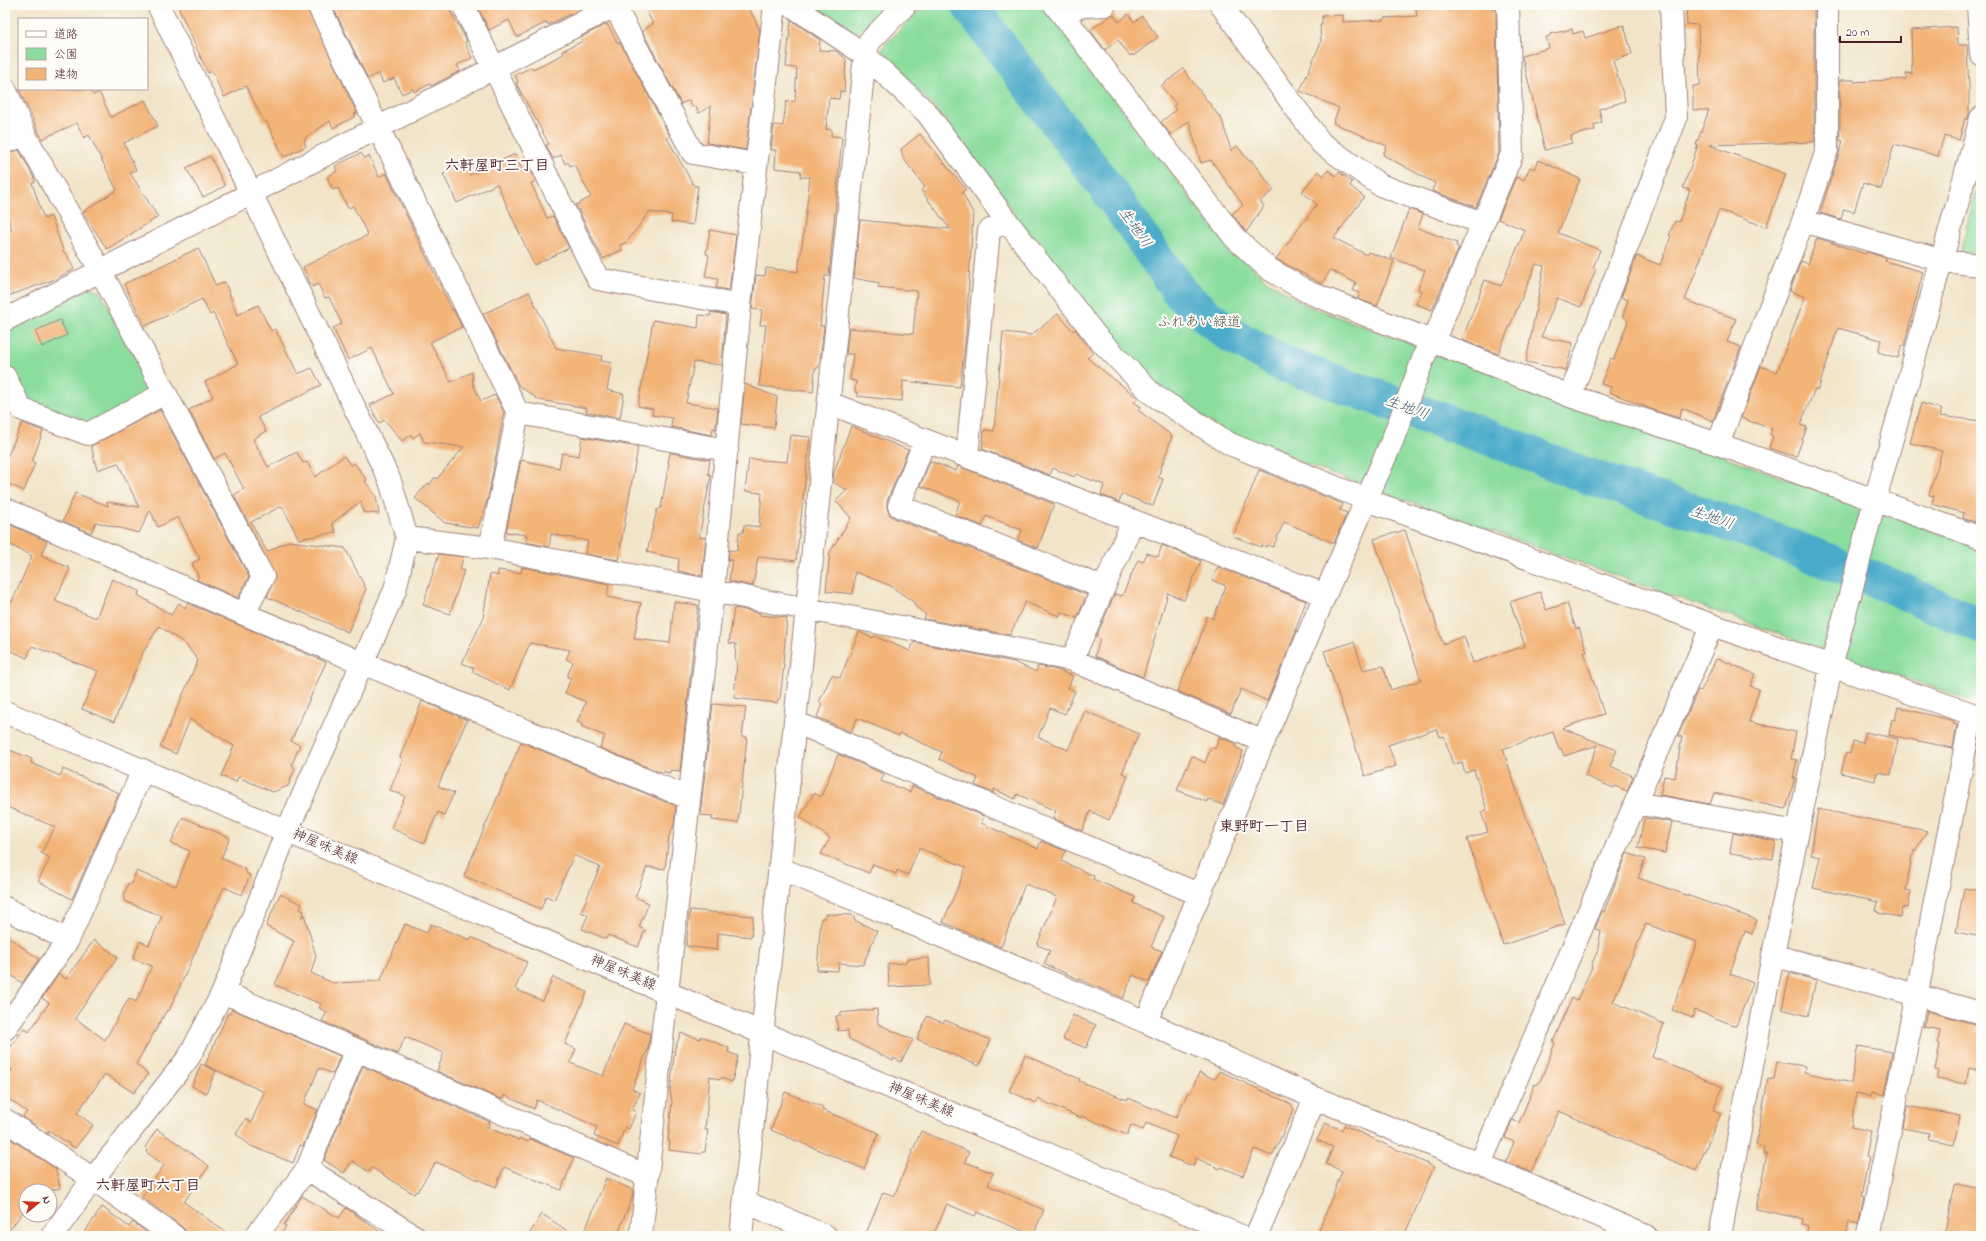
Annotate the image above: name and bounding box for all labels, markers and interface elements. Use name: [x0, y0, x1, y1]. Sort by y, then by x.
legend: [18, 18, 148, 90]
scale bar: [1840, 18, 1901, 44]
text: 20 m: [1846, 24, 1869, 42]
text: 道路: [54, 26, 78, 44]
text: 公園: [54, 46, 78, 64]
text: 建物: [54, 66, 78, 84]
district label: 六軒屋町三丁目: [444, 155, 550, 177]
water label: 生地川: [1113, 203, 1157, 253]
park label: ふれあい緑道: [1157, 312, 1241, 333]
water label: 生地川: [1382, 390, 1432, 426]
water label: 生地川: [1687, 500, 1737, 536]
district label: 東野町一丁目: [1219, 816, 1309, 838]
street label: 神屋味美線: [289, 824, 361, 870]
street label: 神屋味美線: [587, 950, 659, 996]
street label: 神屋味美線: [885, 1077, 957, 1123]
district label: 六軒屋町六丁目: [95, 1175, 201, 1197]
north arrow: [18, 1183, 58, 1223]
text: N: [38, 1194, 55, 1206]

